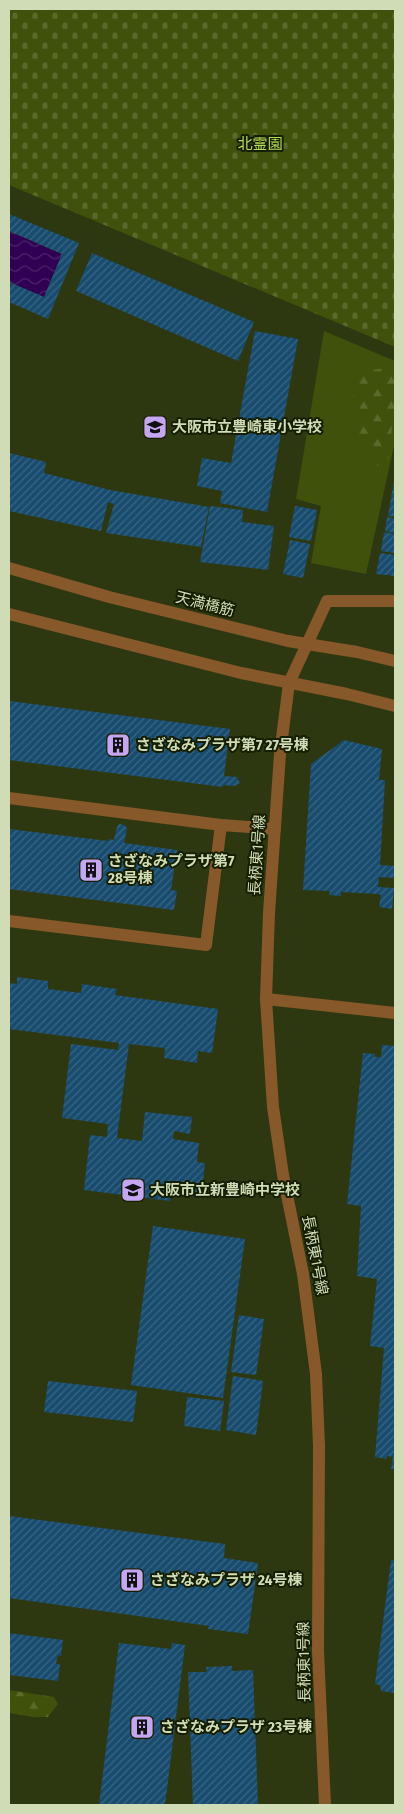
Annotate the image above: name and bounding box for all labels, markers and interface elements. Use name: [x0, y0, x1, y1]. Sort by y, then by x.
park label: 北霊園: [237, 135, 283, 153]
school or university icon: 大阪市立豊崎東小学校: [142, 414, 168, 440]
place label: 大阪市立豊崎東小学校: [172, 418, 322, 436]
street label: 天満橋筋: [174, 588, 236, 620]
building icon: さざなみプラザ第7 27号棟: [105, 732, 131, 758]
place label: さざなみプラザ第7 27号棟: [136, 736, 309, 754]
street label: 長柄東1号線: [245, 814, 269, 896]
place label: さざなみプラザ第7 28号棟: [107, 852, 235, 887]
building icon: さざなみプラザ第7 28号棟: [78, 857, 104, 883]
school or university icon: 大阪市立新豊崎中学校: [120, 1177, 146, 1203]
place label: 大阪市立新豊崎中学校: [150, 1181, 300, 1199]
street label: 長柄東1号線: [298, 1214, 332, 1296]
building icon: さざなみプラザ 24号棟: [119, 1567, 145, 1593]
place label: さざなみプラザ 24号棟: [150, 1571, 302, 1589]
street label: 長柄東1号線: [294, 1621, 314, 1703]
building icon: さざなみプラザ 23号棟: [129, 1714, 155, 1740]
place label: さざなみプラザ 23号棟: [160, 1718, 312, 1736]

